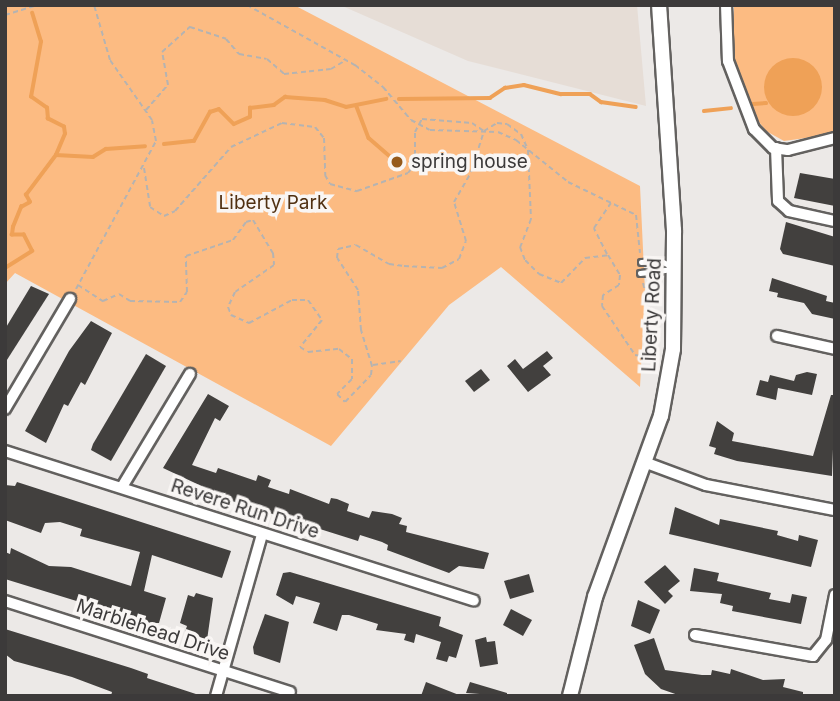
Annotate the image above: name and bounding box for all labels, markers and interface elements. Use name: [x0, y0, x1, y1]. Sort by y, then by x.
place label: spring house: [411, 151, 528, 173]
marker: spring house: [389, 154, 405, 170]
park label: Liberty Park: [219, 192, 327, 214]
street label: Liberty Road: [638, 258, 666, 372]
street label: Revere Run Drive: [168, 474, 322, 544]
street label: Marblehead Drive: [73, 594, 233, 666]

